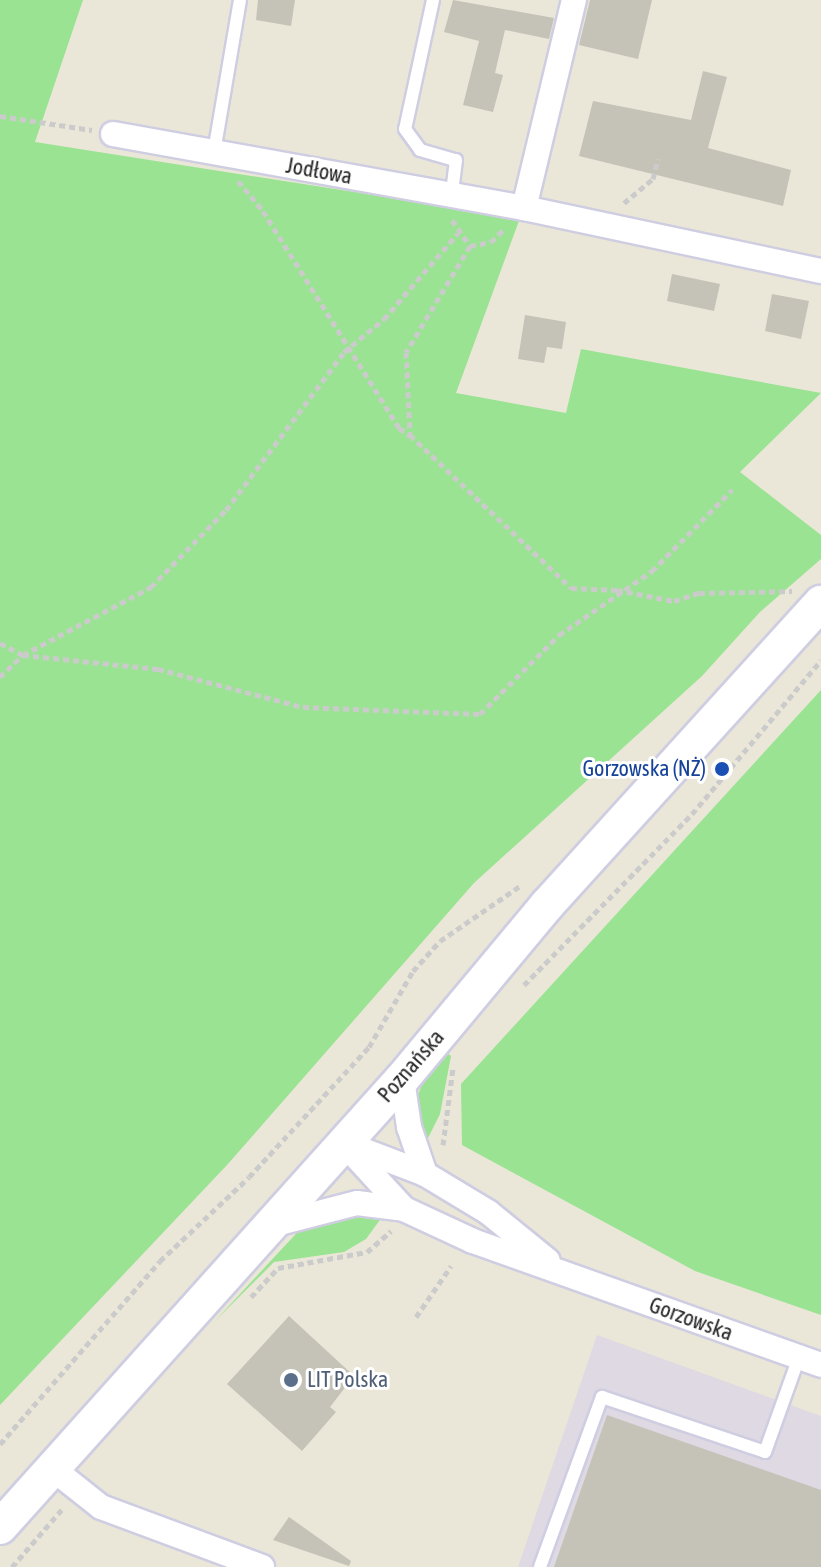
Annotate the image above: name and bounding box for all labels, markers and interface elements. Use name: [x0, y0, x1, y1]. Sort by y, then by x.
street label: Jodłowa: [284, 152, 354, 190]
place label: Gorzowska (NŻ): [582, 756, 706, 782]
marker: Gorzowska (NŻ): [713, 760, 731, 778]
street label: Poznańska: [372, 1024, 450, 1108]
street label: Gorzowska: [646, 1292, 736, 1346]
place label: LIT Polska: [307, 1367, 388, 1393]
marker: LIT Polska: [282, 1371, 300, 1389]

